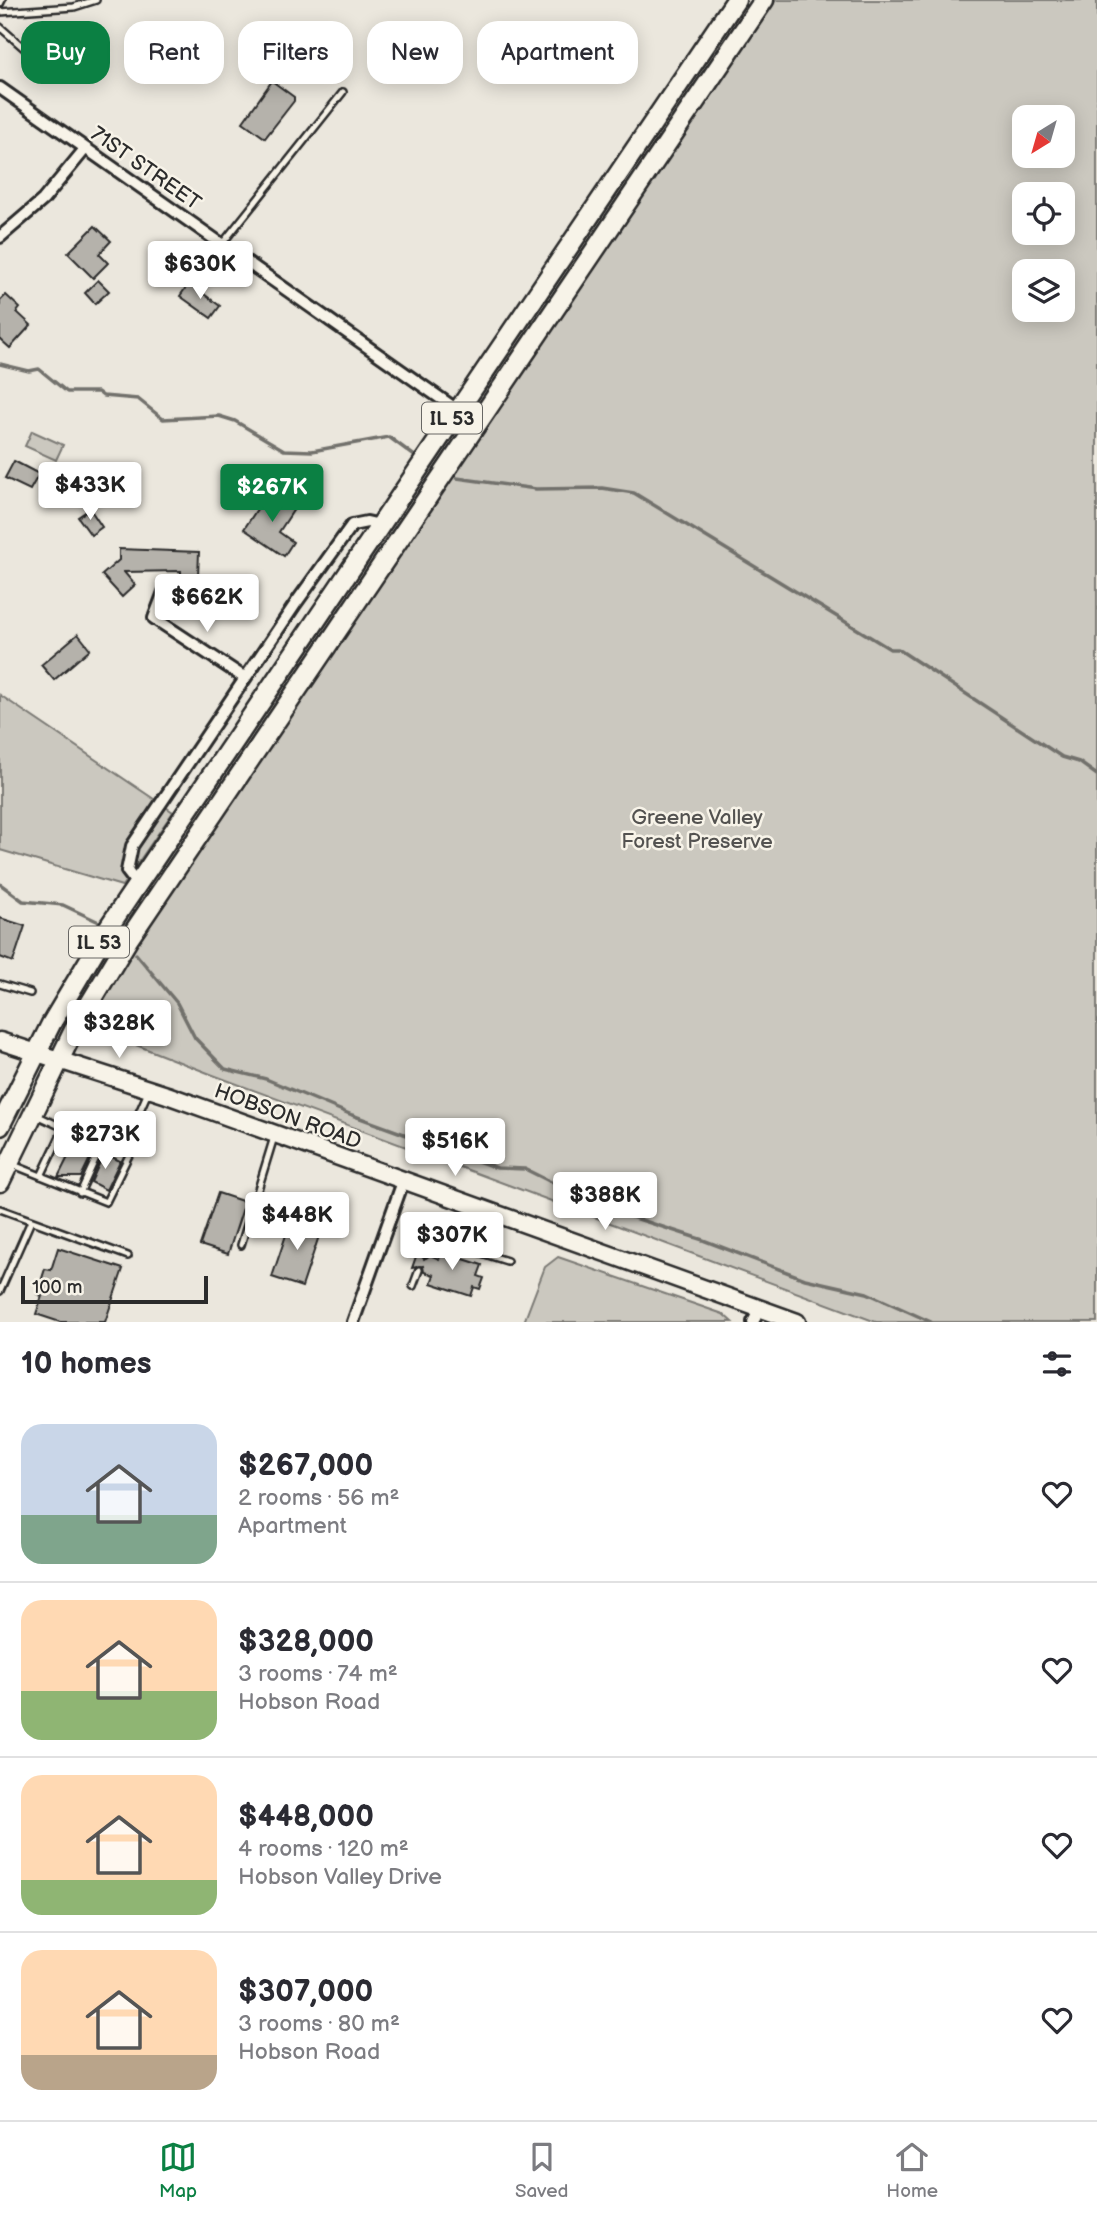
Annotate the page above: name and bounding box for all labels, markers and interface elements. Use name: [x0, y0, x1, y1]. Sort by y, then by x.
chip: Buy: [21, 21, 110, 84]
chip: Rent: [124, 21, 224, 84]
chip: Filters: [238, 21, 353, 84]
chip: New: [367, 21, 463, 84]
chip: Apartment: [477, 21, 638, 84]
north arrow: [1012, 105, 1074, 168]
map controls: [1012, 105, 1075, 322]
street label: 71ST STREET: [86, 121, 206, 216]
button: locate: [1012, 182, 1075, 245]
pin: $630K: [151, 242, 249, 301]
text: $630K: [164, 250, 236, 278]
button: layers: [1012, 259, 1075, 322]
road number: IL 53: [422, 402, 482, 434]
pin: $433K: [41, 462, 139, 522]
pin: $267K: [223, 464, 321, 524]
text: $433K: [54, 471, 126, 499]
text: $267K: [236, 473, 308, 501]
pin: $662K: [158, 574, 256, 634]
text: $662K: [171, 583, 243, 611]
park label: Greene Valley Forest Preserve: [621, 805, 773, 854]
road number: IL 53: [69, 926, 129, 958]
pin: $328K: [70, 1000, 168, 1060]
text: $328K: [83, 1009, 155, 1037]
street label: HOBSON ROAD: [211, 1078, 365, 1155]
pin: $273K: [56, 1112, 154, 1171]
pin: $516K: [406, 1118, 504, 1178]
text: $273K: [70, 1120, 140, 1148]
text: $516K: [421, 1127, 489, 1155]
pin: $388K: [556, 1172, 654, 1232]
text: $388K: [569, 1181, 641, 1209]
pin: $448K: [248, 1192, 346, 1252]
text: $448K: [261, 1201, 333, 1229]
pin: $307K: [403, 1212, 501, 1272]
text: $307K: [416, 1221, 488, 1249]
scale bar: [21, 1273, 208, 1305]
text: 100 m: [32, 1276, 83, 1299]
icon: filters: [1038, 1345, 1076, 1383]
text: 10 homes: [21, 1346, 152, 1382]
text: $267,000: [238, 1448, 373, 1484]
icon: home: [77, 1452, 161, 1536]
icon: heart: [1038, 1475, 1076, 1513]
text: 2 rooms · 56 m²: [238, 1484, 400, 1512]
text: Apartment: [238, 1512, 347, 1540]
text: $328,000: [238, 1624, 374, 1660]
icon: home: [77, 1628, 161, 1712]
icon: heart: [1038, 1651, 1076, 1689]
text: 3 rooms · 74 m²: [238, 1660, 398, 1688]
text: Hobson Road: [238, 1688, 380, 1716]
text: $448,000: [238, 1799, 374, 1835]
icon: home: [77, 1803, 161, 1887]
icon: heart: [1038, 1826, 1076, 1864]
text: 4 rooms · 120 m²: [238, 1835, 409, 1863]
text: Hobson Valley Drive: [238, 1863, 442, 1891]
text: $307,000: [238, 1974, 373, 2010]
icon: home: [77, 1978, 161, 2062]
icon: heart: [1038, 2001, 1076, 2039]
text: 3 rooms · 80 m²: [238, 2010, 400, 2038]
text: Hobson Road: [238, 2038, 380, 2066]
tab: Map: [159, 2138, 197, 2203]
tab: Saved: [515, 2138, 568, 2203]
tab: Home: [886, 2138, 938, 2203]

